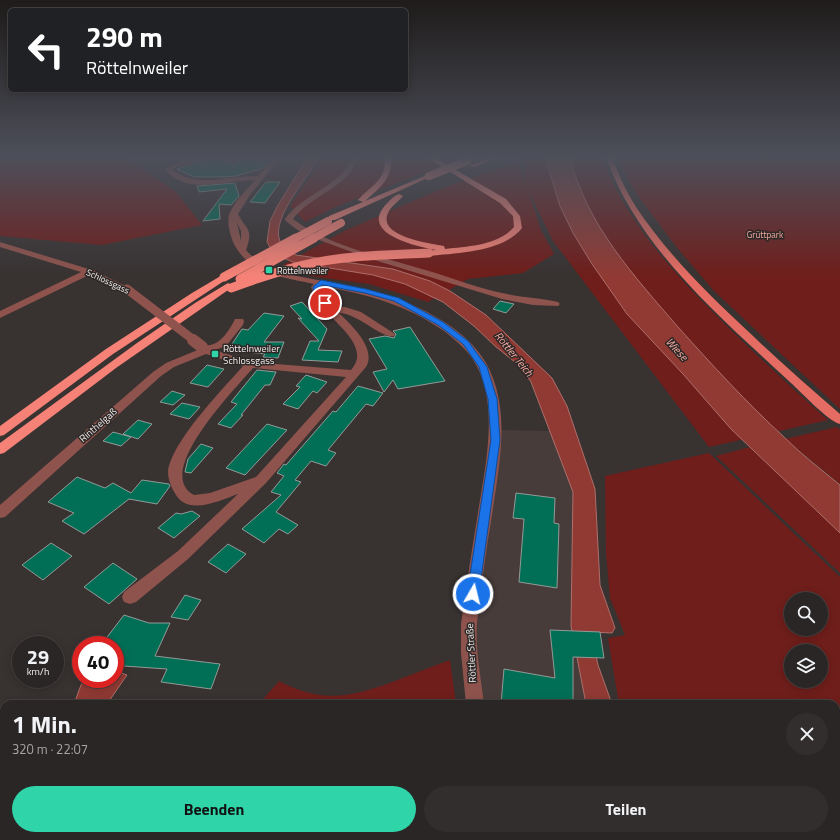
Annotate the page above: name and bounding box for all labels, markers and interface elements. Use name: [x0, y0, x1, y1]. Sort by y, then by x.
text: 290 m: [86, 15, 163, 58]
icon: left: [20, 24, 72, 76]
text: Röttelnweiler: [86, 54, 188, 81]
park label: Grüttpark: [747, 228, 784, 241]
place label: Röttelnweiler: [277, 264, 328, 277]
street label: Schlossgass: [84, 265, 132, 297]
marker: Röttelnweiler: [264, 265, 274, 275]
pin: [308, 286, 342, 320]
icon: arrive: [314, 292, 336, 314]
water label: Röttler Teich: [491, 328, 537, 380]
water label: Wiese: [662, 334, 692, 365]
place label: Röttelnweiler Schlossgass: [223, 341, 280, 368]
marker: Röttelnweiler Schlossgass: [210, 349, 220, 359]
street label: Rinthelgaß: [76, 404, 120, 446]
position arrow: [452, 573, 494, 615]
map controls: [784, 592, 828, 688]
button: search: [784, 592, 828, 636]
street label: Röttler Straße: [462, 623, 480, 683]
speed limit sign: 40: [72, 636, 124, 688]
text: 29: [27, 641, 49, 672]
button: layers: [784, 644, 828, 688]
text: km/h: [27, 664, 49, 679]
text: 1 Min.: [12, 706, 77, 742]
button: close: [786, 713, 828, 755]
text: 320 m · 22:07: [12, 739, 88, 759]
button: Beenden: [12, 786, 416, 832]
button: Teilen: [424, 786, 828, 832]

